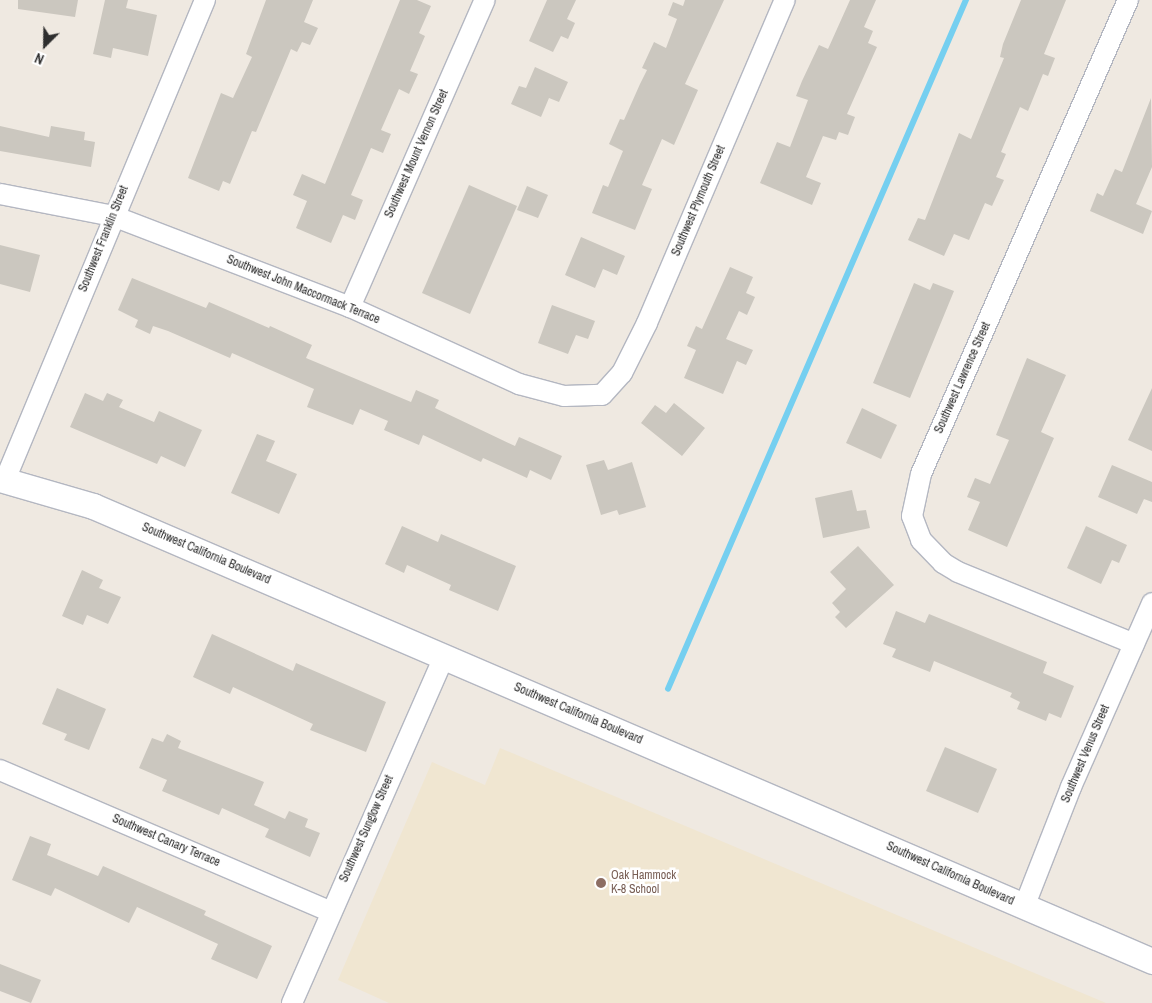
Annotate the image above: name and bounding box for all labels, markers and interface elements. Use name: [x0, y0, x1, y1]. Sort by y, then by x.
north arrow: [20, 20, 70, 70]
text: N: [32, 49, 46, 69]
street label: Southwest Mount Vernon Street: [382, 88, 452, 220]
street label: Southwest Plymouth Street: [669, 144, 729, 258]
street label: Southwest Franklin Street: [76, 184, 132, 294]
street label: Southwest John Maccormack Terrace: [224, 253, 382, 327]
street label: Southwest Lawrence Street: [932, 320, 994, 436]
street label: Southwest California Boulevard: [139, 520, 273, 588]
street label: Southwest California Boulevard: [511, 680, 645, 748]
street label: Southwest Venus Street: [1059, 703, 1113, 805]
street label: Southwest Sunglow Street: [337, 773, 397, 885]
street label: Southwest Canary Terrace: [110, 812, 222, 870]
street label: Southwest California Boulevard: [884, 839, 1016, 909]
place label: Oak Hammock K-8 School: [611, 869, 676, 897]
marker: Oak Hammock K-8 School: [595, 877, 607, 889]

